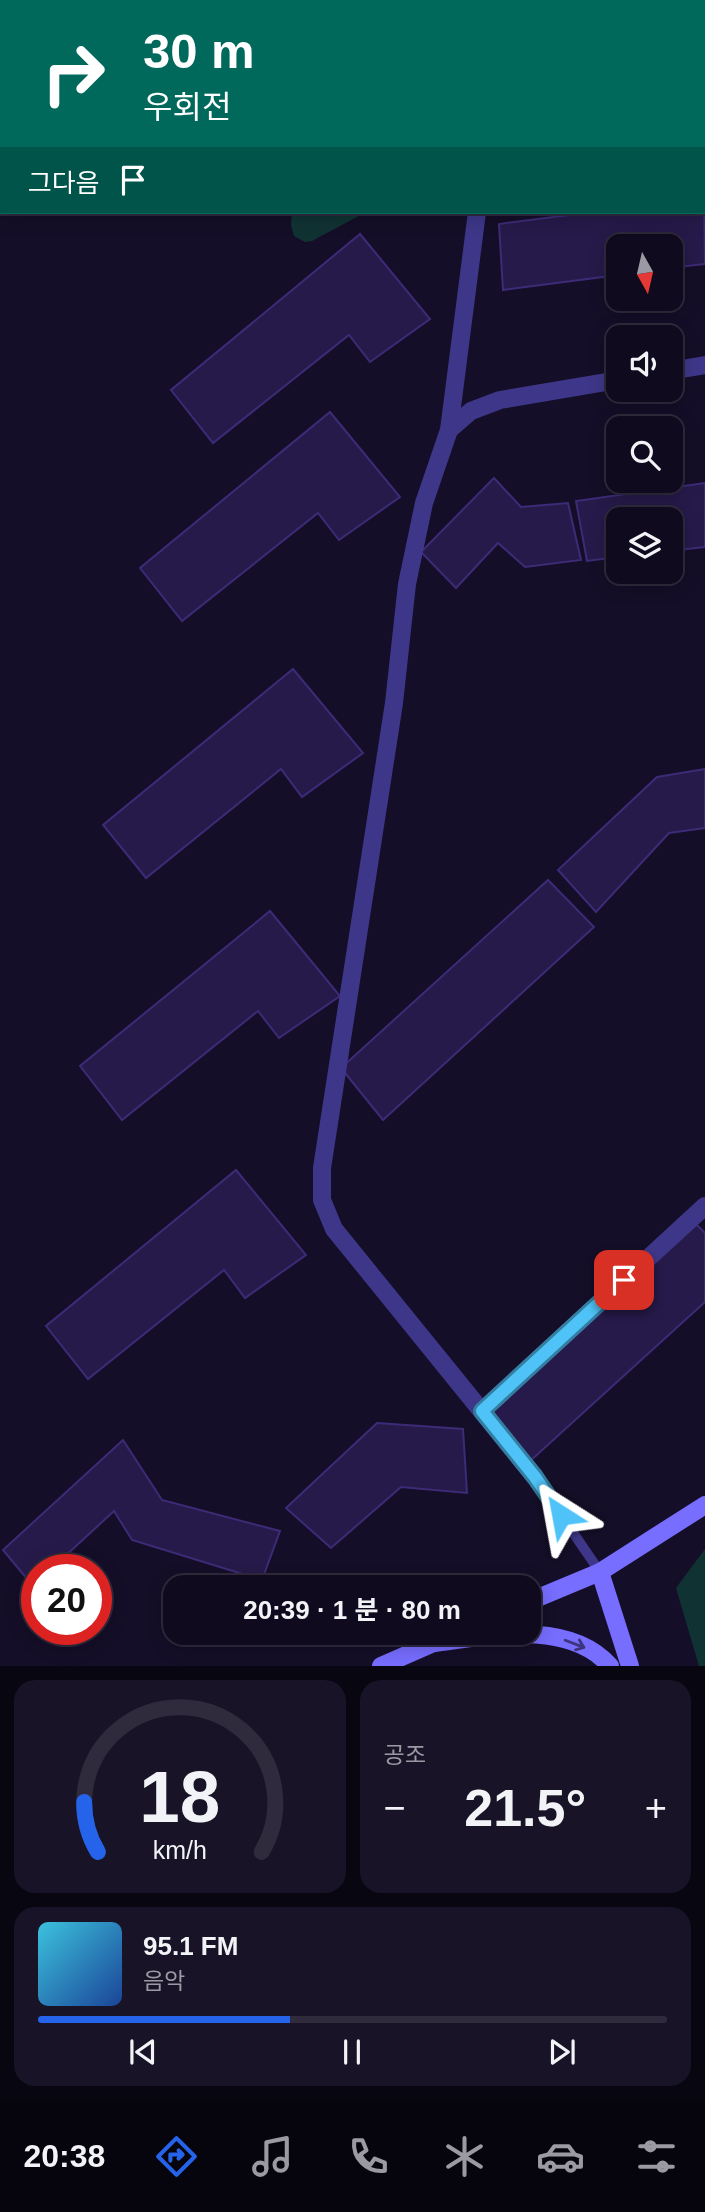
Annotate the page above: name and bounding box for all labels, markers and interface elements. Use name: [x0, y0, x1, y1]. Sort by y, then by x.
text: 30 m: [143, 24, 255, 78]
icon: right: [28, 28, 119, 119]
text: 우회전: [143, 89, 231, 125]
icon: arrive: [114, 161, 152, 199]
text: 그다음: [28, 168, 100, 198]
north arrow: [606, 234, 682, 312]
map controls: [606, 234, 683, 584]
button: sound: [606, 325, 683, 402]
button: search: [606, 416, 683, 493]
button: layers: [606, 507, 683, 584]
pin: [594, 1250, 654, 1310]
icon: arrive: [605, 1261, 643, 1299]
position arrow: [524, 1478, 598, 1552]
speed limit sign: 20: [21, 1554, 112, 1645]
text: 20:39 · 1 분 · 80 m: [243, 1595, 461, 1625]
one-way arrow: [563, 1639, 585, 1651]
text: 공조: [384, 1742, 426, 1768]
text: 18: [139, 1757, 220, 1838]
text: 21.5°: [464, 1779, 586, 1837]
text: −: [384, 1787, 406, 1829]
text: +: [645, 1787, 667, 1829]
text: km/h: [153, 1836, 207, 1864]
text: 95.1 FM: [143, 1931, 238, 1961]
text: 음악: [143, 1968, 185, 1994]
icon: previous: [124, 2033, 162, 2071]
icon: pause: [333, 2033, 371, 2071]
icon: next: [543, 2033, 581, 2071]
icon: directions: [152, 2132, 201, 2181]
icon: music: [248, 2132, 297, 2181]
icon: phone: [344, 2132, 393, 2181]
icon: climate: [440, 2132, 489, 2181]
icon: car: [536, 2132, 585, 2181]
icon: filters: [632, 2132, 681, 2181]
text: 20:38: [24, 2138, 105, 2174]

